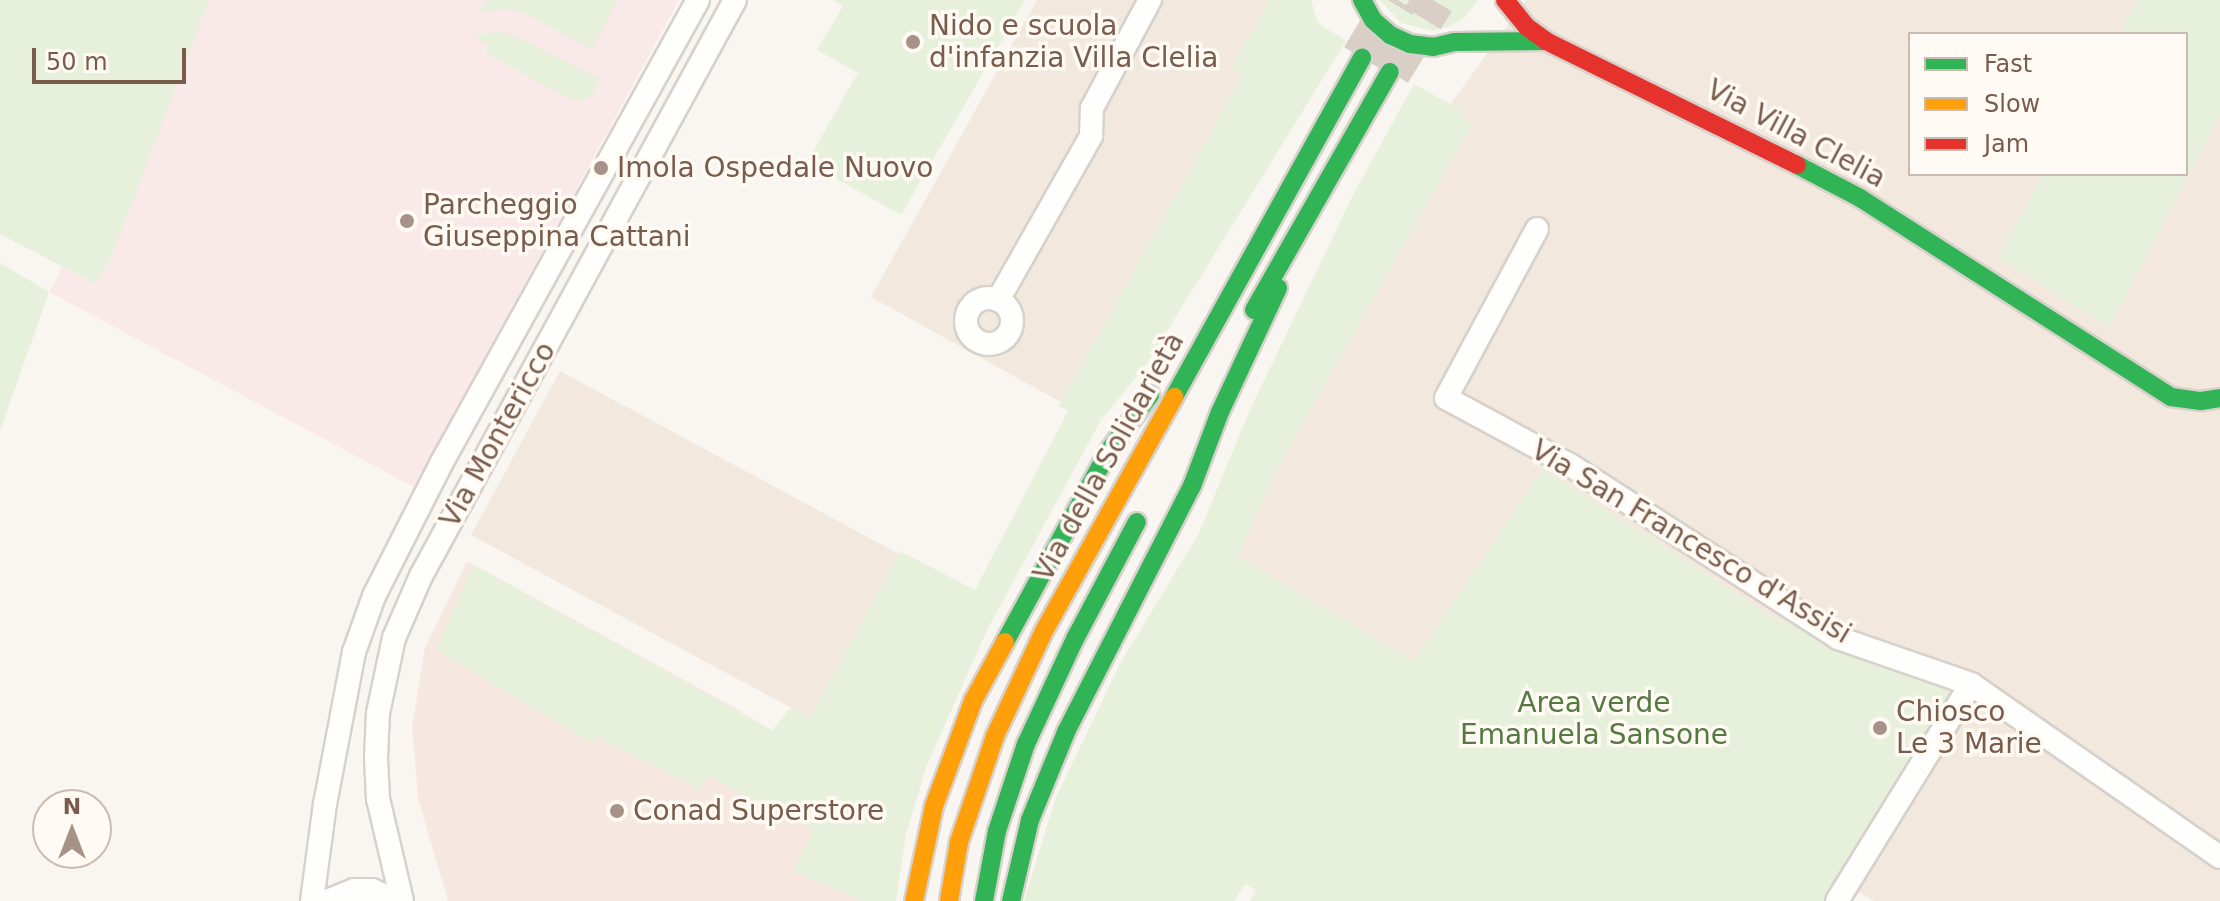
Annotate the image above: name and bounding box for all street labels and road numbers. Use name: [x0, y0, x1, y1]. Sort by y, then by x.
street label: Via Villa Clelia: [1701, 73, 1891, 195]
street label: Via della Solidarietà: [1027, 327, 1191, 587]
street label: Via Montericco: [433, 336, 563, 534]
street label: Via San Francesco d'Assisi: [1525, 433, 1857, 651]

